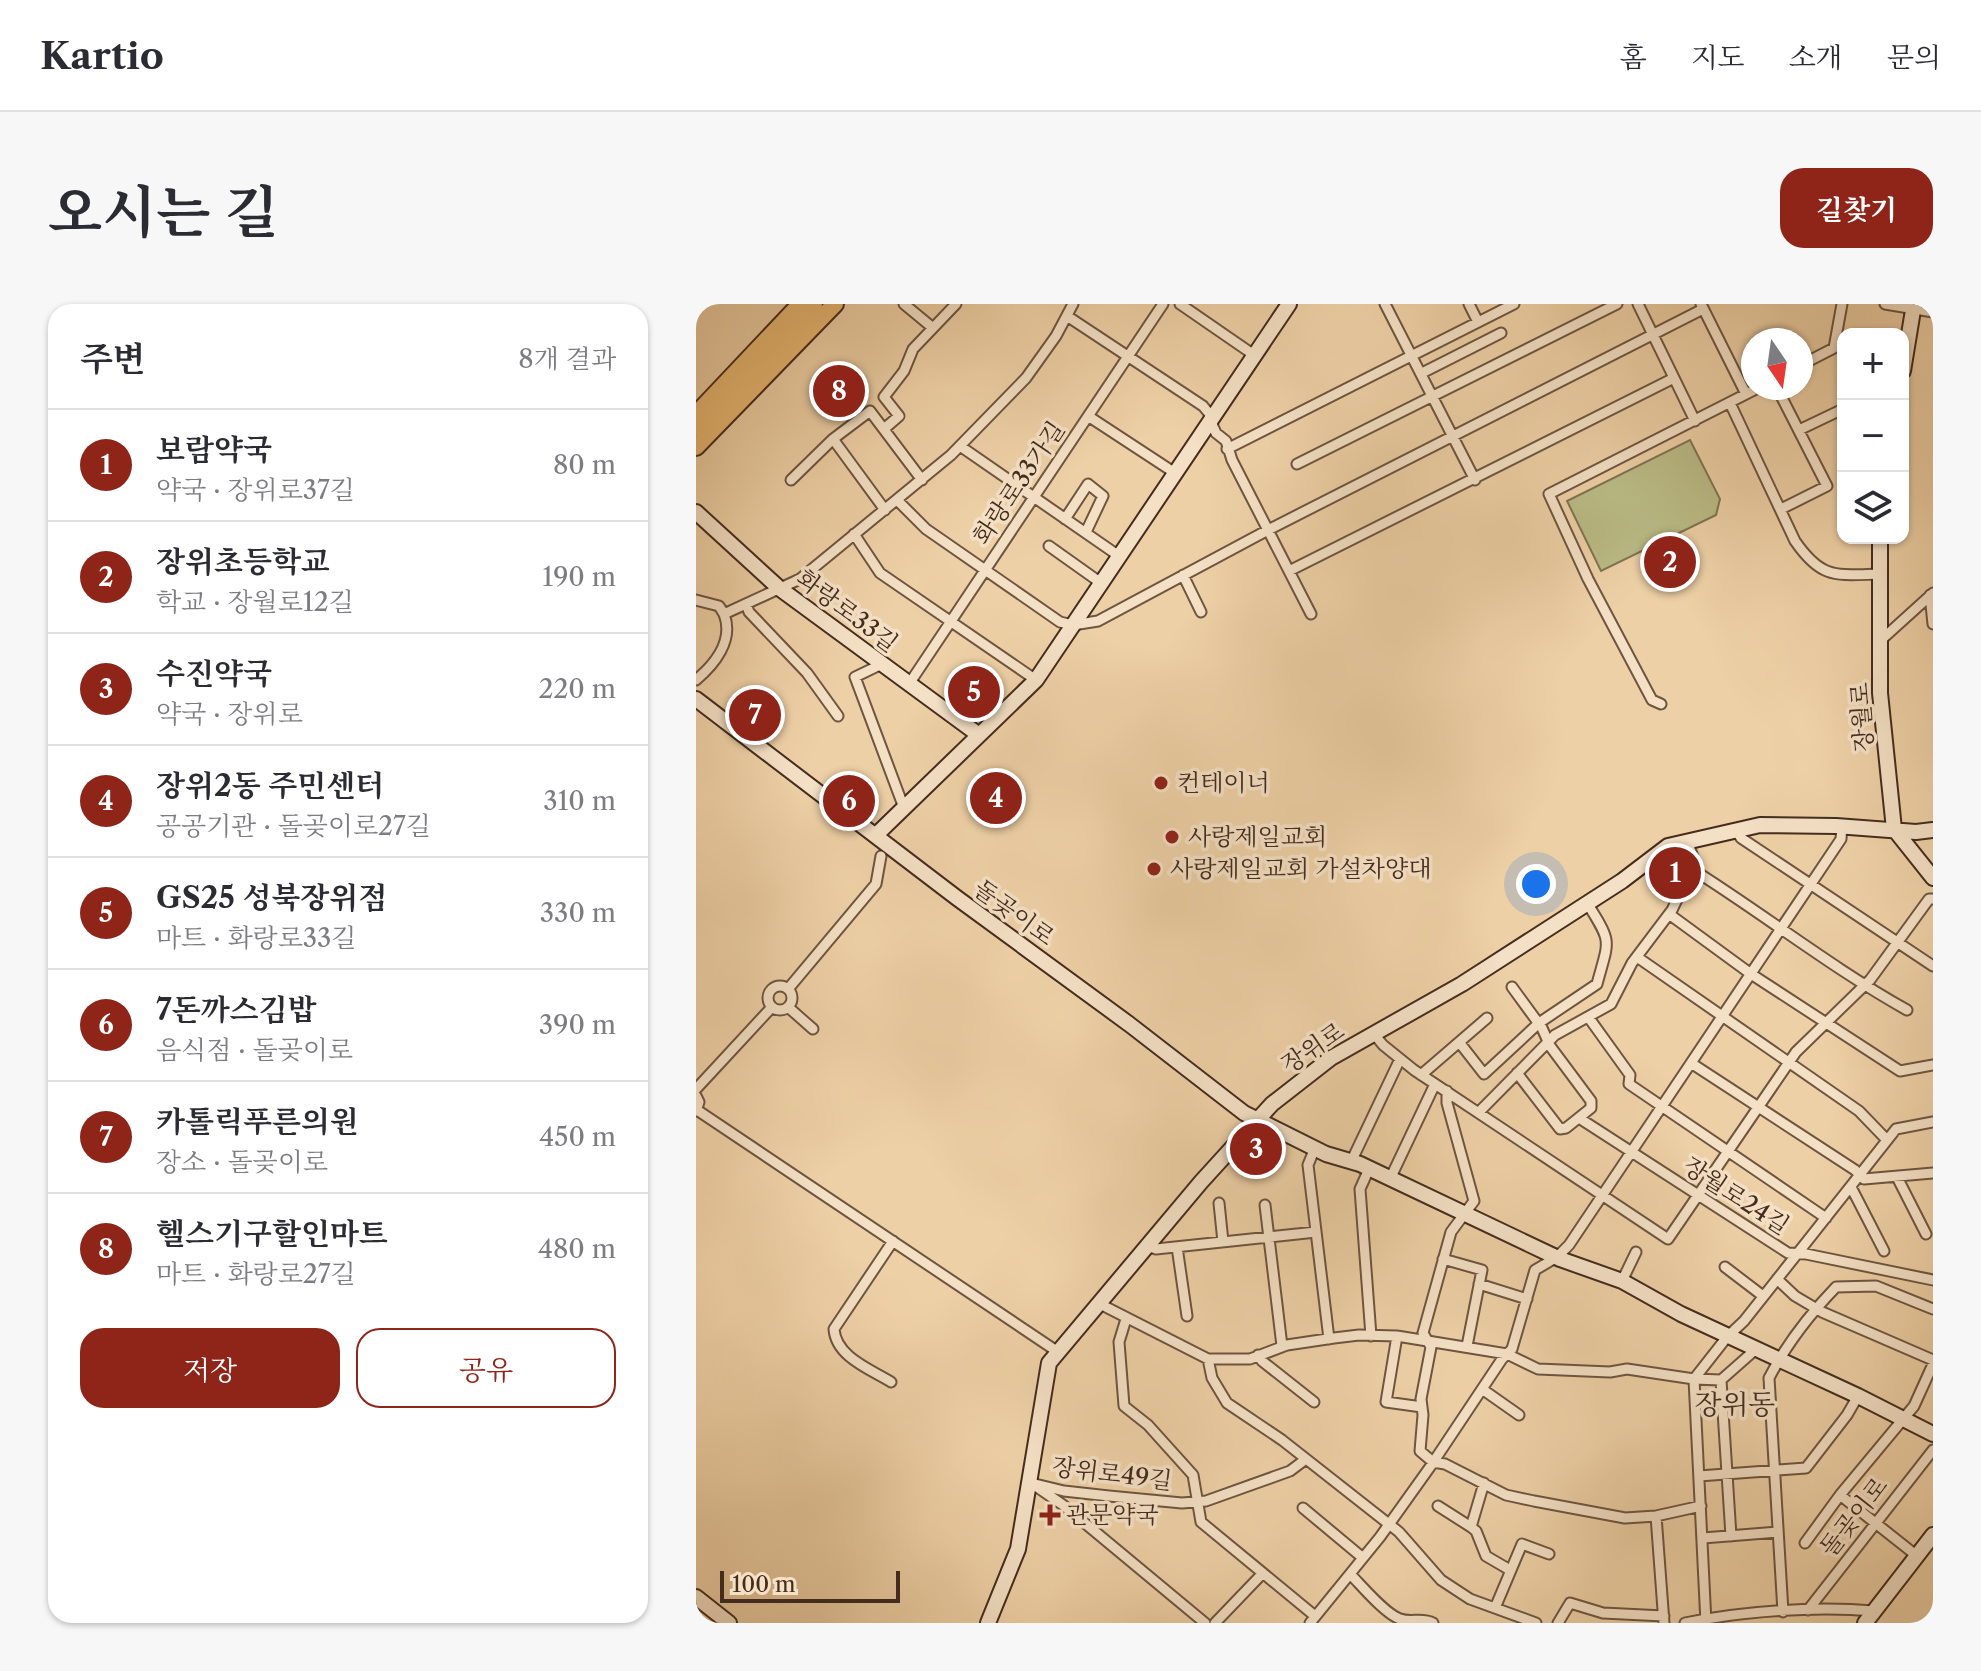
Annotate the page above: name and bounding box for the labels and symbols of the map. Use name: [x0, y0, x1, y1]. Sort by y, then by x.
north arrow: [1741, 328, 1813, 400]
pin: 8: [813, 361, 865, 421]
street label: 화랑로33가길: [967, 416, 1070, 550]
pin: 2: [1644, 532, 1696, 592]
street label: 화랑로33길: [791, 563, 904, 658]
pin: 5: [948, 662, 1000, 722]
street label: 장월로: [1845, 681, 1878, 753]
pin: 7: [729, 685, 781, 745]
pin: 4: [970, 768, 1022, 828]
place label: 컨테이너: [1177, 768, 1270, 797]
pin: 6: [823, 771, 875, 831]
marker: 컨테이너: [1152, 774, 1170, 792]
place label: 사랑제일교회: [1188, 822, 1327, 851]
marker: 사랑제일교회: [1163, 828, 1181, 846]
pin: 1: [1649, 843, 1701, 903]
place label: 사랑제일교회 가설차양대: [1170, 854, 1431, 883]
marker: 사랑제일교회 가설차양대: [1145, 860, 1163, 878]
your location: [1516, 864, 1556, 904]
street label: 돌곶이로: [968, 874, 1060, 952]
street label: 장위로: [1276, 1016, 1350, 1079]
pin: 3: [1230, 1119, 1282, 1179]
street label: 장월로24길: [1678, 1151, 1795, 1241]
district label: 장위동: [1694, 1387, 1776, 1421]
street label: 장위로49길: [1050, 1452, 1174, 1495]
street label: 돌곶이로: [1814, 1471, 1894, 1562]
place label: 관문약국: [1066, 1500, 1159, 1529]
marker: 관문약국: [1041, 1506, 1059, 1524]
scale bar: [720, 1567, 900, 1603]

